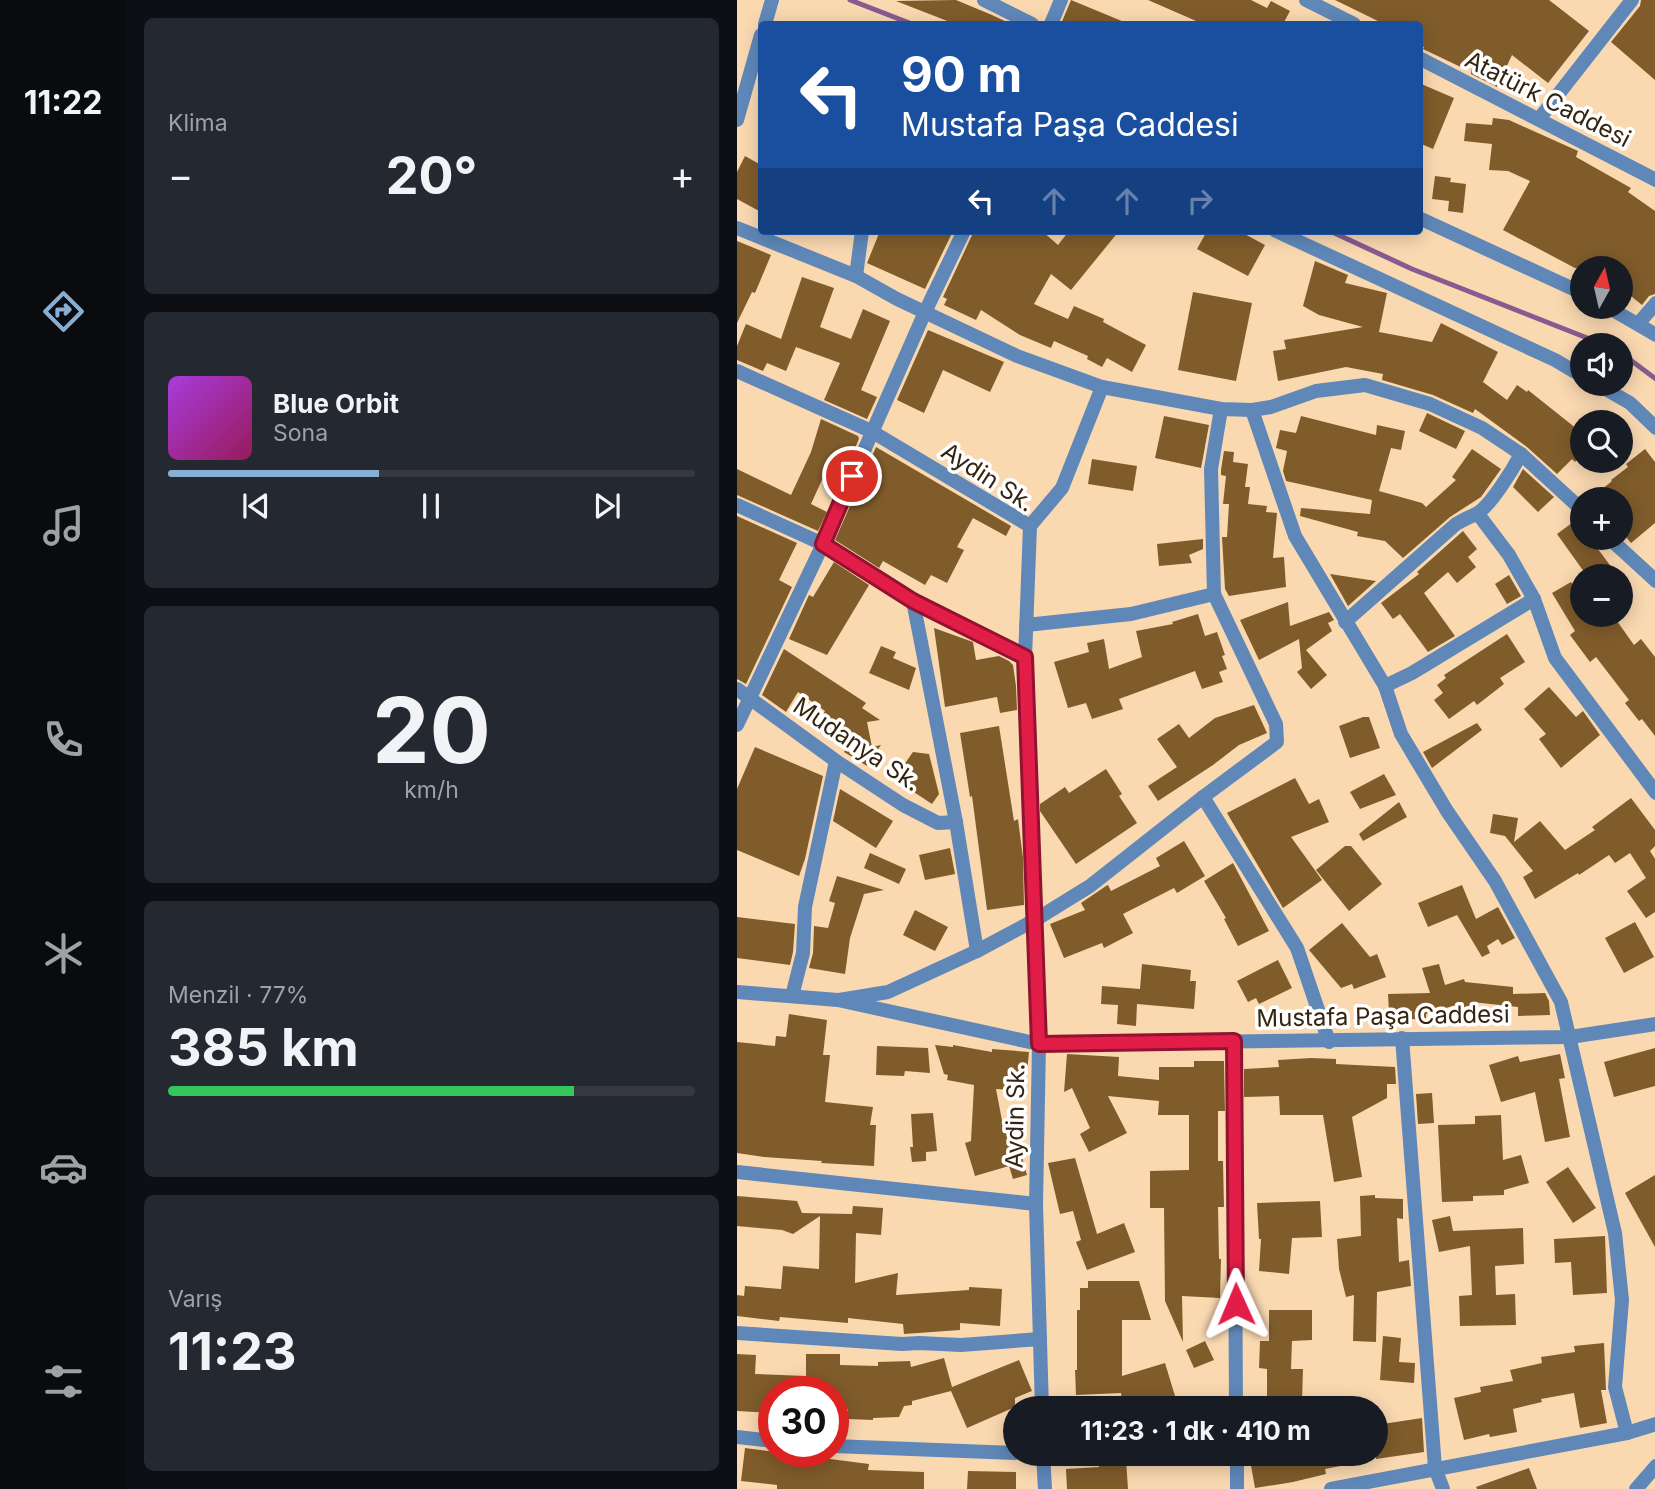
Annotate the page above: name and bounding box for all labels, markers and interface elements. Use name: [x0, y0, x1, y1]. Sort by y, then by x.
text: 90 m: [901, 45, 1022, 104]
street label: Atatürk Caddesi: [1460, 45, 1636, 153]
icon: left: [786, 49, 877, 140]
text: 11:22: [24, 83, 102, 122]
text: Mustafa Paşa Caddesi: [901, 105, 1239, 144]
text: Klima: [168, 109, 228, 137]
text: 20°: [386, 144, 477, 207]
text: −: [168, 152, 193, 198]
text: +: [670, 152, 695, 198]
icon: left: [962, 182, 1000, 220]
icon: ahead: [1035, 182, 1073, 220]
icon: ahead: [1108, 182, 1146, 220]
icon: right: [1181, 182, 1219, 220]
north arrow: [1570, 256, 1633, 318]
map controls: [1570, 256, 1633, 627]
icon: directions: [39, 287, 88, 336]
button: sound: [1570, 333, 1633, 396]
text: Blue Orbit: [273, 388, 399, 419]
button: search: [1570, 410, 1633, 473]
text: Sona: [273, 419, 328, 447]
street label: Aydin Sk.: [936, 436, 1040, 518]
pin: [822, 446, 882, 506]
icon: arrive: [833, 457, 871, 495]
icon: previous: [237, 487, 275, 525]
icon: pause: [412, 487, 450, 525]
icon: next: [588, 487, 626, 525]
button: +: [1570, 487, 1633, 550]
icon: music: [39, 501, 88, 550]
button: −: [1570, 564, 1633, 627]
text: 20: [372, 675, 491, 785]
street label: Mudanya Sk.: [788, 691, 926, 797]
icon: phone: [39, 715, 88, 764]
text: km/h: [404, 776, 459, 804]
icon: climate: [39, 929, 88, 978]
text: Menzil · 77%: [168, 981, 308, 1009]
street label: Mustafa Paşa Caddesi: [1256, 999, 1510, 1033]
text: 385 km: [168, 1016, 359, 1079]
street label: Aydin Sk.: [1000, 1063, 1030, 1169]
icon: car: [39, 1143, 88, 1192]
position arrow: [1199, 1267, 1273, 1341]
text: Varış: [168, 1285, 222, 1313]
text: 11:23: [168, 1320, 297, 1383]
icon: filters: [39, 1357, 88, 1406]
speed limit sign: 30: [758, 1376, 849, 1467]
text: 11:23 · 1 dk · 410 m: [1080, 1415, 1311, 1446]

